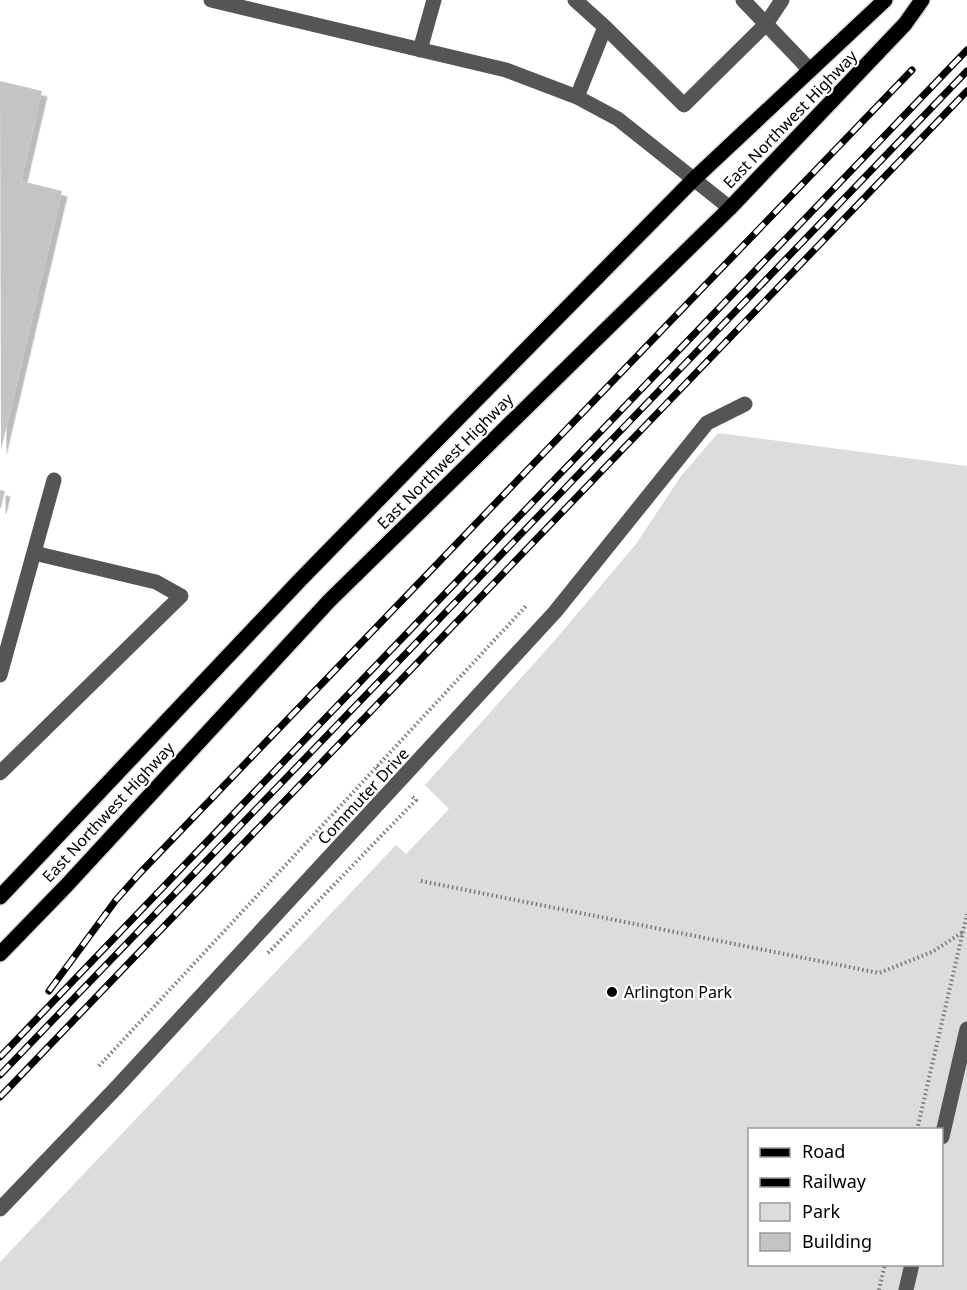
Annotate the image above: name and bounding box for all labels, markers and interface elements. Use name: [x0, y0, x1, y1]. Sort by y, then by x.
street label: East Northwest Highway: [718, 45, 862, 193]
street label: East Northwest Highway: [372, 388, 518, 534]
street label: East Northwest Highway: [37, 737, 179, 887]
street label: Commuter Drive: [312, 743, 414, 849]
place label: Arlington Park: [624, 981, 733, 1003]
marker: Arlington Park: [605, 985, 619, 999]
legend: [748, 1128, 943, 1266]
text: Road: [802, 1139, 845, 1163]
text: Railway: [802, 1169, 867, 1193]
text: Park: [802, 1199, 840, 1223]
text: Building: [802, 1229, 872, 1253]

